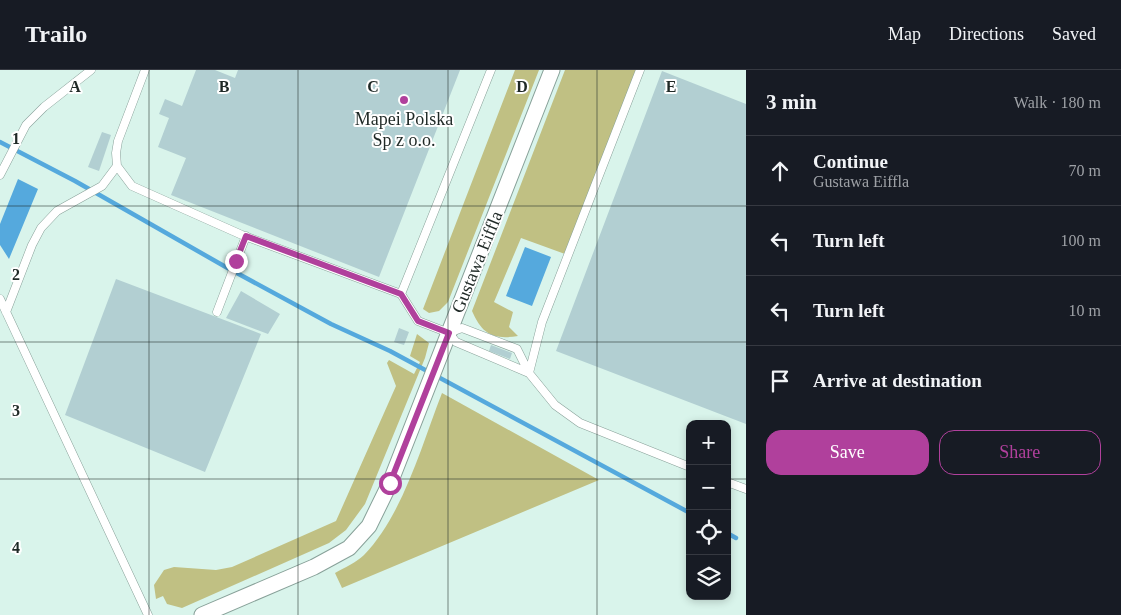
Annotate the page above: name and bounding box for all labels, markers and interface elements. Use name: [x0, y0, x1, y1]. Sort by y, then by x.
text: Trailo: [25, 21, 87, 47]
text: Map: [888, 24, 921, 44]
text: Directions: [949, 24, 1024, 44]
text: Saved: [1052, 24, 1096, 44]
text: A: [69, 78, 81, 95]
text: B: [219, 78, 230, 95]
text: C: [367, 78, 379, 95]
text: D: [516, 78, 528, 95]
text: E: [666, 78, 676, 95]
text: 3 min: [766, 90, 817, 114]
marker: Mapei Polska Sp z o.o.: [398, 94, 410, 106]
text: Walk · 180 m: [1014, 94, 1101, 111]
place label: Mapei Polska Sp z o.o.: [355, 109, 453, 150]
text: 1: [12, 130, 20, 147]
text: Continue: [813, 151, 888, 172]
icon: ahead: [766, 157, 794, 185]
text: 70 m: [1069, 162, 1101, 179]
text: Gustawa Eiffla: [813, 173, 909, 190]
street label: Gustawa Eiffla: [447, 208, 507, 316]
icon: left: [766, 227, 794, 255]
text: Turn left: [813, 230, 885, 251]
text: 100 m: [1061, 232, 1101, 249]
route end: [225, 250, 248, 273]
text: 2: [12, 266, 20, 283]
icon: left: [766, 297, 794, 325]
text: Turn left: [813, 300, 885, 321]
text: 10 m: [1069, 302, 1101, 319]
icon: arrive: [766, 367, 794, 395]
text: Arrive at destination: [813, 370, 982, 391]
text: 3: [12, 402, 20, 419]
map controls: [686, 420, 731, 600]
button: +: [686, 420, 731, 465]
button: Save: [766, 430, 929, 475]
button: Share: [939, 430, 1101, 475]
button: −: [686, 465, 731, 510]
route start: [379, 472, 402, 495]
button: locate: [686, 510, 731, 555]
text: 4: [12, 539, 20, 556]
button: layers: [686, 555, 731, 600]

